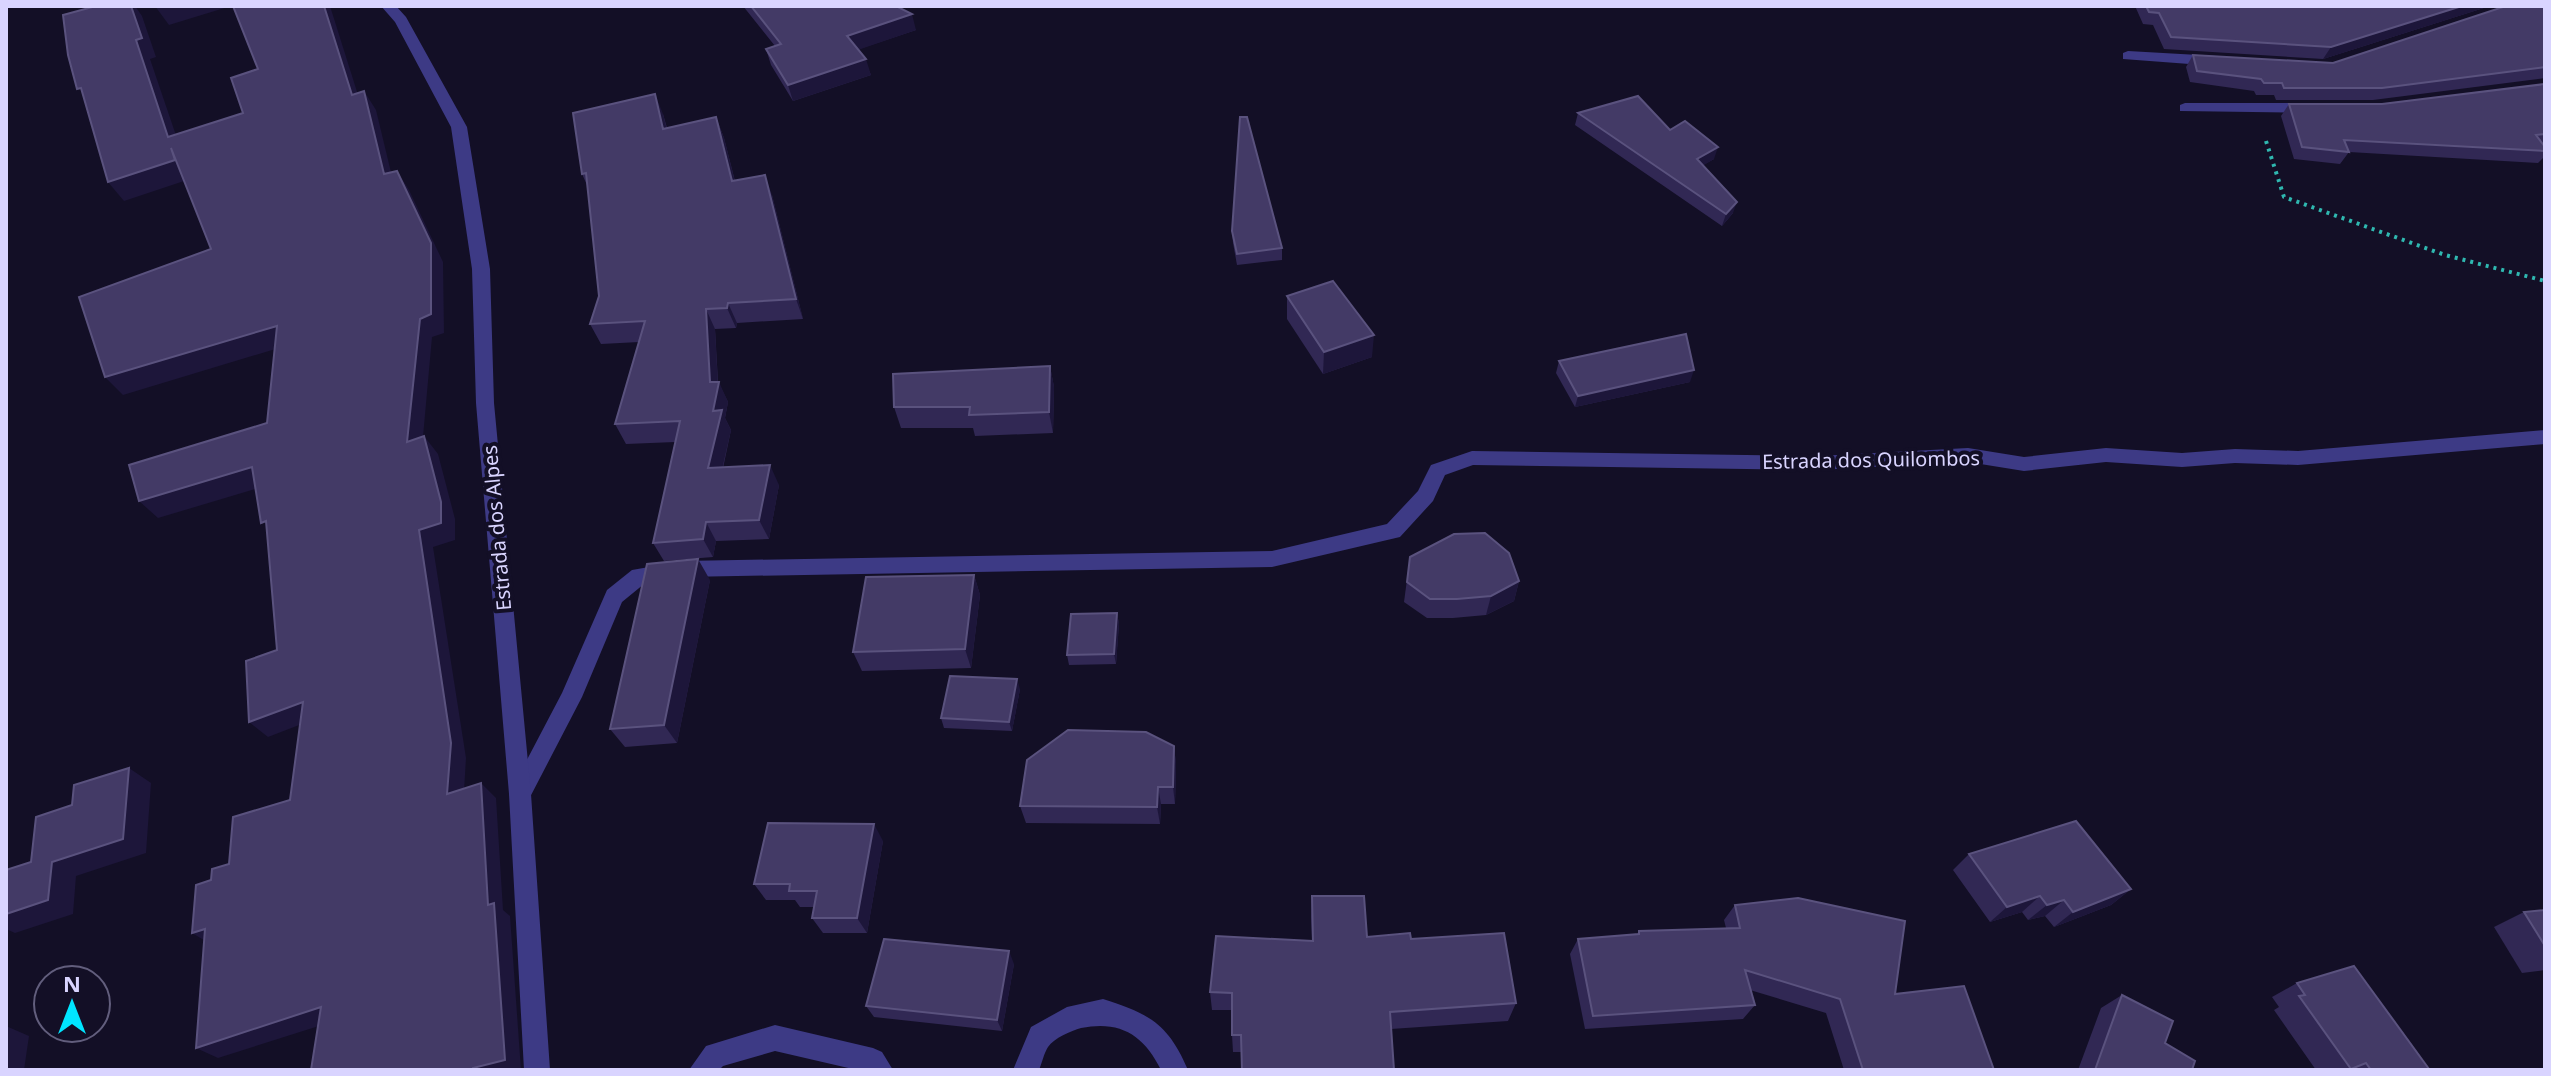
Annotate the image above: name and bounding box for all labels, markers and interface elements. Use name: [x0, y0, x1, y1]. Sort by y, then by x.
street label: Estrada dos Alpes: [476, 444, 517, 612]
street label: Estrada dos Quilombos: [1762, 444, 1980, 475]
north arrow: [32, 964, 112, 1044]
text: N: [63, 968, 81, 998]

